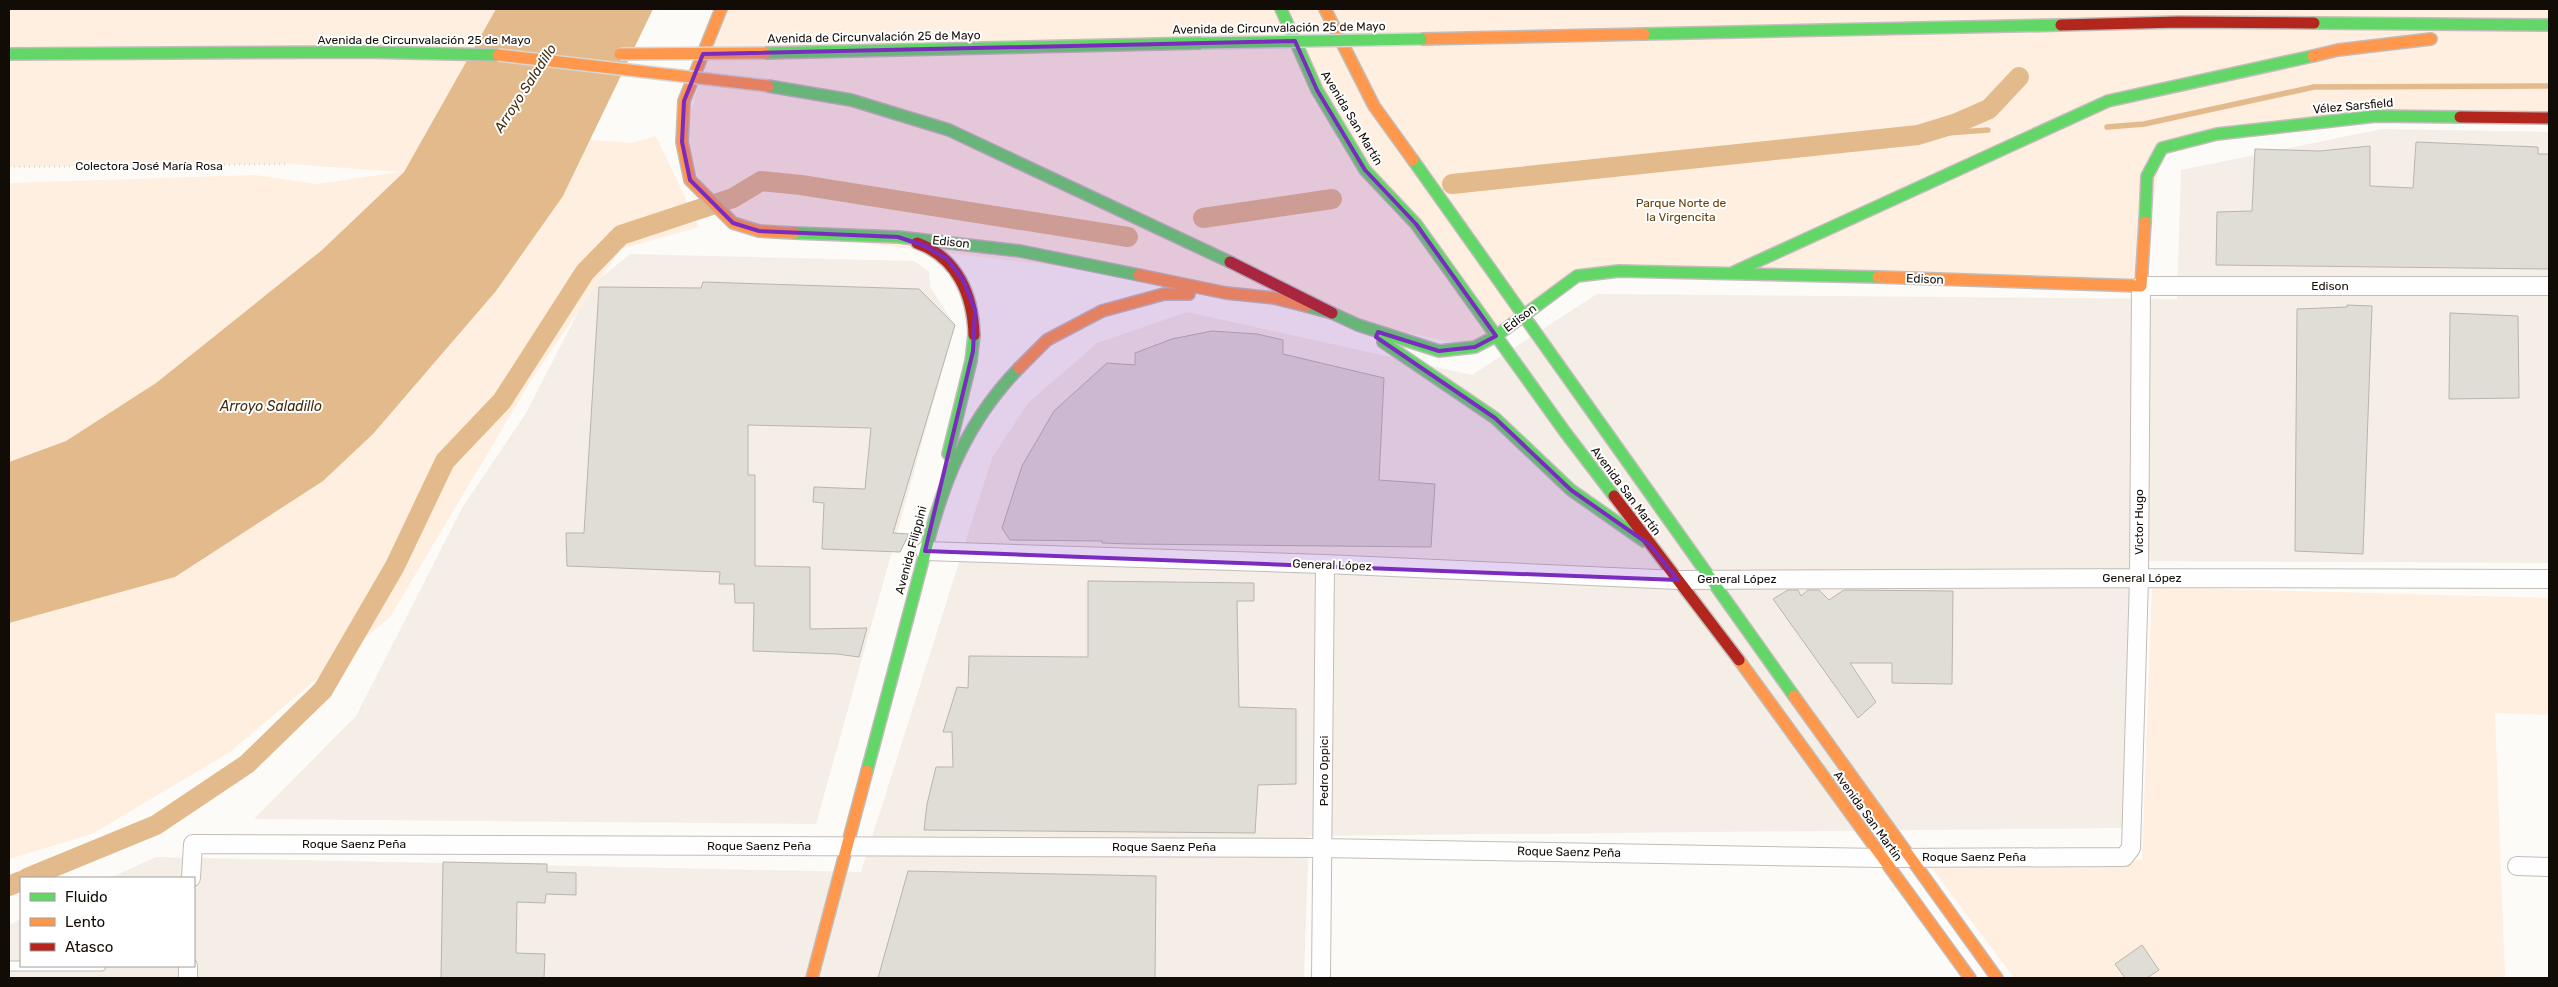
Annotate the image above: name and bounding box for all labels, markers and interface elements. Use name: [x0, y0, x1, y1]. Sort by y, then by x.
street label: Avenida de Circunvalación 25 de Mayo: [1172, 19, 1386, 37]
street label: Avenida de Circunvalación 25 de Mayo: [767, 28, 981, 46]
street label: Avenida de Circunvalación 25 de Mayo: [317, 33, 531, 47]
water label: Arroyo Saladillo: [490, 41, 560, 136]
street label: Avenida San Martín: [1318, 68, 1386, 168]
street label: Vélez Sarsfield: [2312, 96, 2394, 116]
street label: Colectora José María Rosa: [75, 159, 223, 173]
park label: Parque Norte de la Virgencita: [1636, 196, 1727, 224]
street label: Edison: [932, 233, 970, 251]
street label: Edison: [1906, 271, 1944, 287]
street label: Edison: [2311, 279, 2349, 293]
street label: Edison: [1501, 301, 1539, 335]
water label: Arroyo Saladillo: [219, 398, 322, 415]
street label: Avenida San Martín: [1588, 444, 1664, 538]
street label: Victor Hugo: [2132, 489, 2146, 555]
street label: Avenida Filippini: [892, 504, 930, 596]
street label: General López: [1292, 557, 1372, 573]
street label: General López: [2102, 571, 2182, 585]
street label: General López: [1697, 572, 1777, 586]
street label: Pedro Oppici: [1317, 736, 1331, 806]
street label: Avenida San Martín: [1831, 768, 1905, 864]
street label: Roque Saenz Peña: [302, 837, 406, 851]
street label: Roque Saenz Peña: [707, 839, 811, 853]
street label: Roque Saenz Peña: [1112, 840, 1216, 854]
street label: Roque Saenz Peña: [1517, 844, 1621, 860]
street label: Roque Saenz Peña: [1922, 850, 2026, 864]
legend: [20, 877, 195, 967]
text: Fluido: [65, 888, 108, 906]
text: Lento: [65, 913, 105, 931]
text: Atasco: [65, 938, 113, 956]

